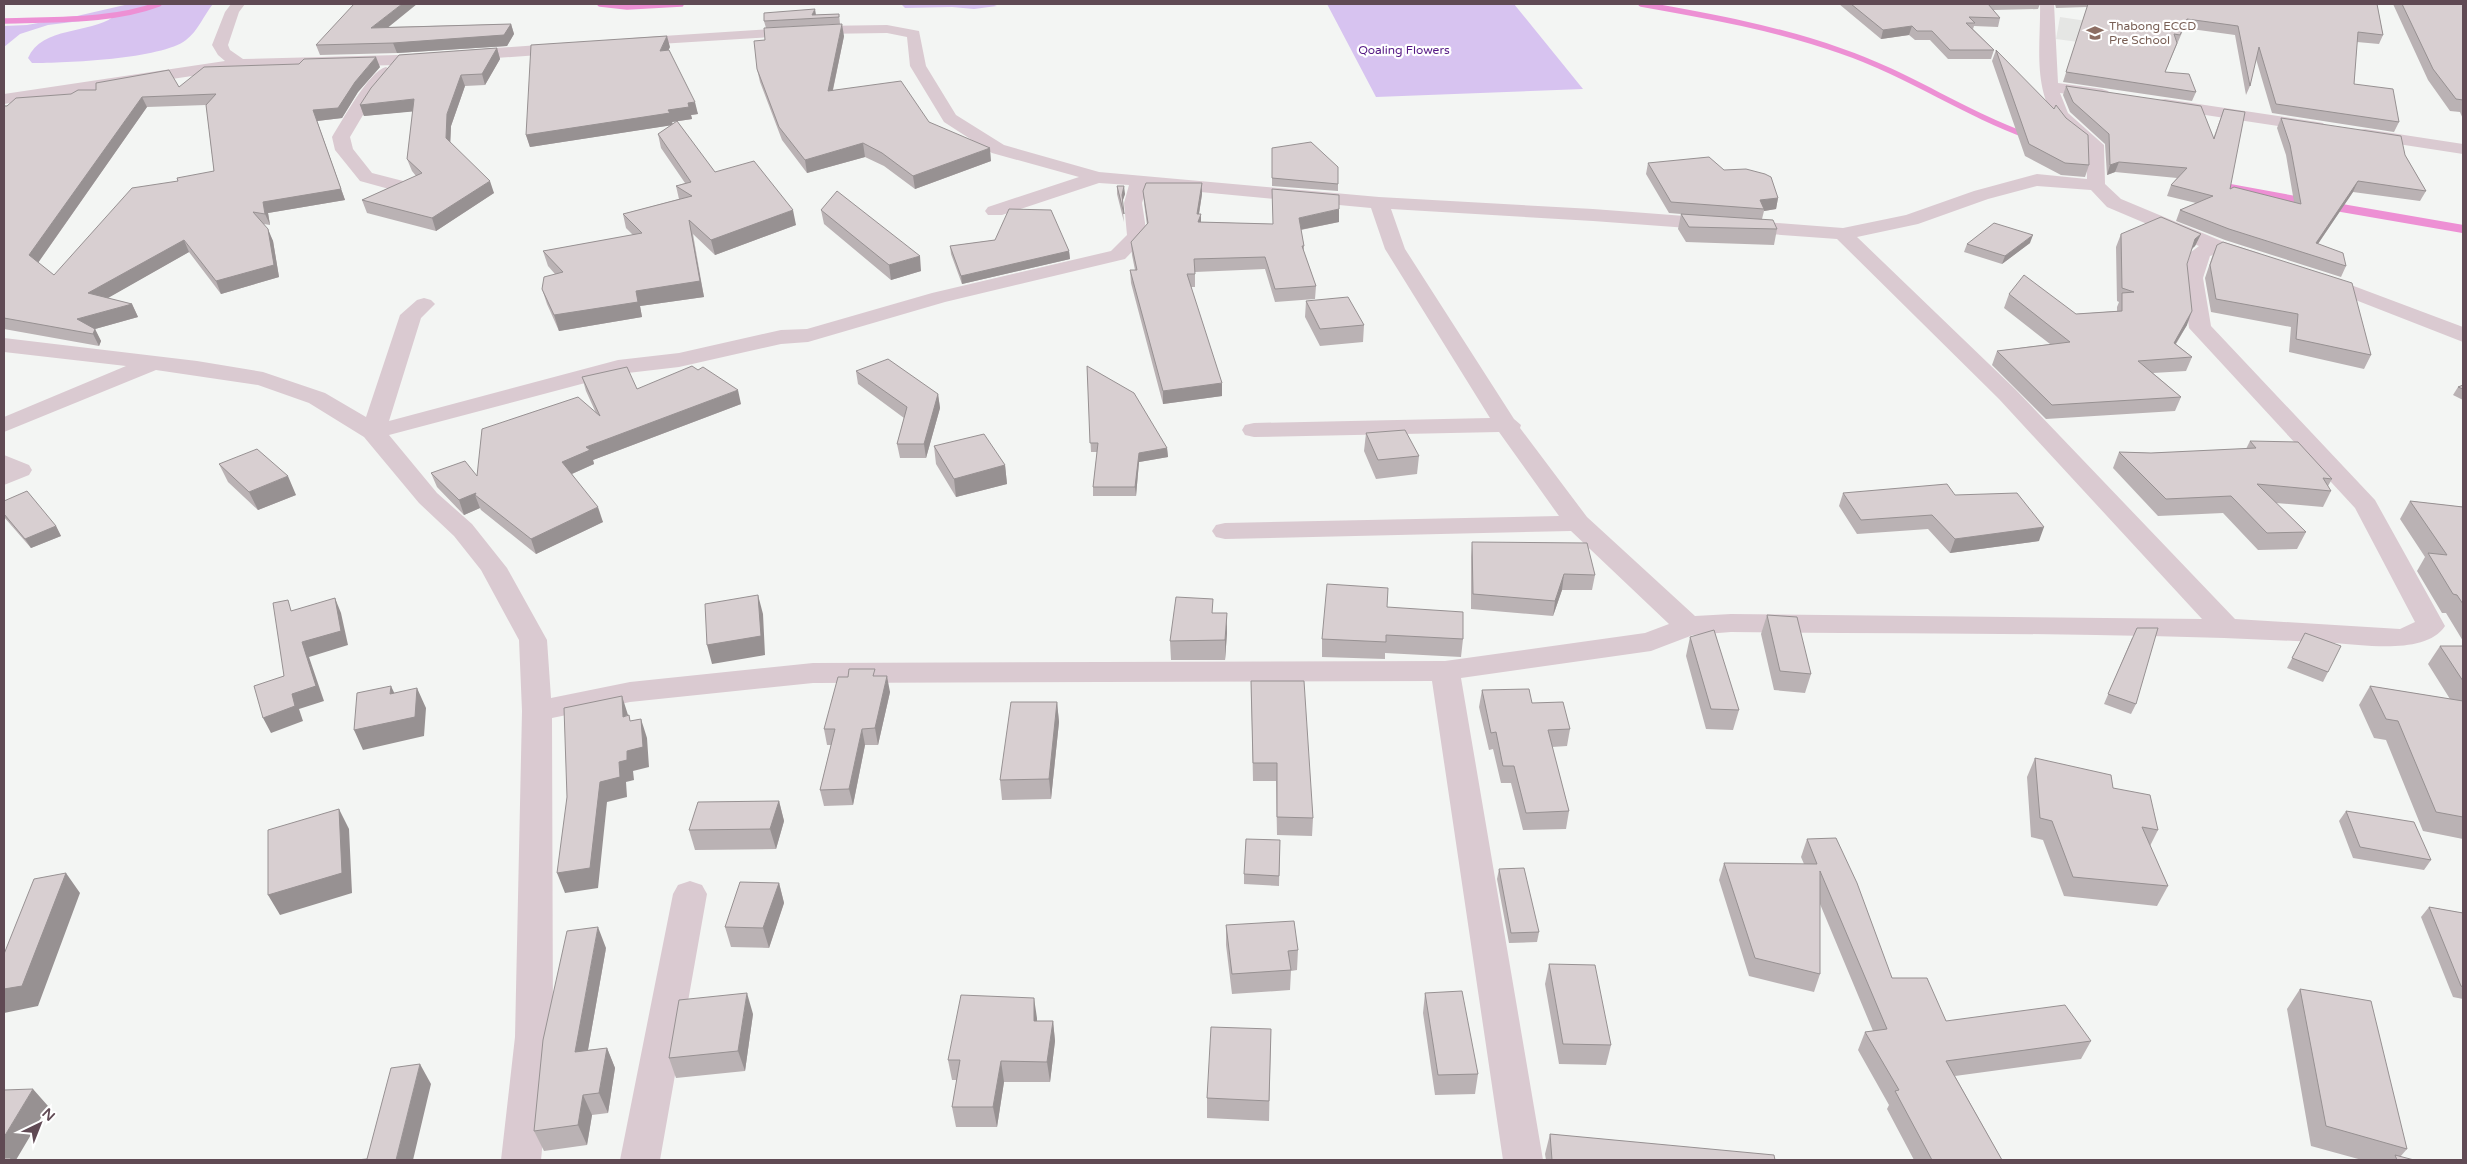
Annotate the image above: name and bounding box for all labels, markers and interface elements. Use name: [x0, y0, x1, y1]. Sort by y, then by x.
place label: Thabong ECCD Pre School: [2109, 19, 2196, 47]
school or university icon: Thabong ECCD Pre School: [2085, 23, 2105, 43]
park label: Qoaling Flowers: [1358, 43, 1450, 57]
north arrow: [15, 1099, 65, 1149]
text: N: [39, 1105, 58, 1125]

